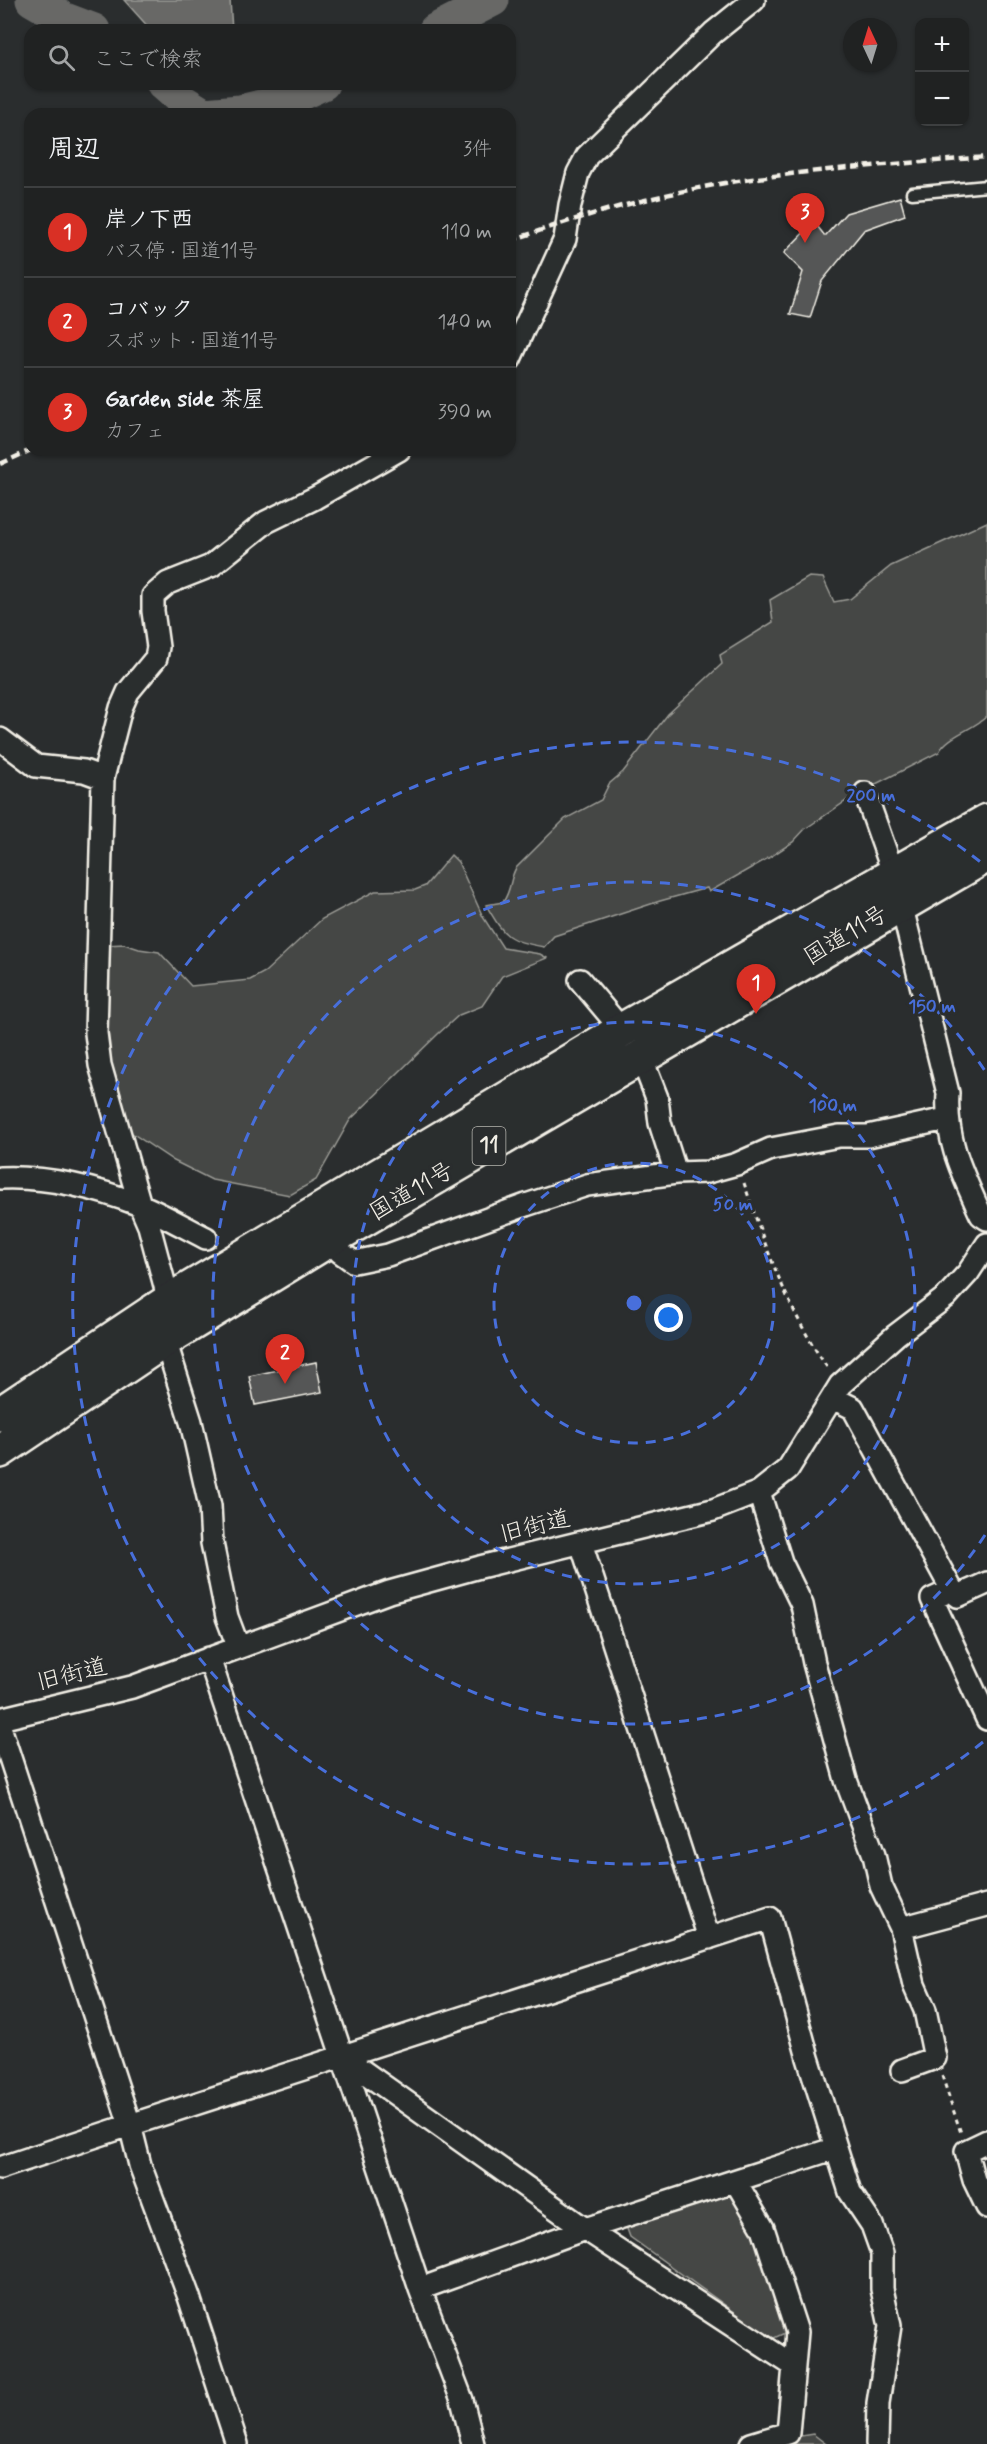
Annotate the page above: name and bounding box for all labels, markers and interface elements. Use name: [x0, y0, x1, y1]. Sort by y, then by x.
north arrow: [843, 18, 897, 72]
map controls: [915, 18, 969, 126]
button: +: [915, 18, 969, 72]
search box: [24, 24, 516, 90]
icon: search: [45, 41, 78, 74]
text: ここで検索: [93, 46, 203, 74]
button: −: [915, 72, 969, 126]
text: 周辺: [48, 133, 100, 167]
text: 3件: [463, 136, 492, 163]
pin: 3: [786, 194, 824, 243]
text: 岸ノ下西: [105, 206, 193, 234]
text: 1: [63, 219, 72, 246]
text: 110 m: [441, 219, 492, 246]
text: バス停 · 国道11号: [105, 238, 258, 265]
text: コバック: [105, 296, 193, 324]
text: 2: [63, 309, 72, 336]
text: 140 m: [438, 309, 492, 336]
text: スポット · 国道11号: [105, 328, 278, 355]
text: Garden side 茶屋: [105, 386, 265, 414]
text: 3: [63, 399, 72, 426]
text: 390 m: [438, 399, 492, 426]
text: カフェ: [105, 418, 165, 445]
text: 200 m: [846, 784, 896, 808]
street label: 国道11号: [798, 899, 894, 973]
pin: 1: [736, 964, 776, 1014]
text: 150 m: [908, 995, 956, 1019]
text: 100 m: [809, 1094, 857, 1118]
road number: 11: [472, 1127, 506, 1165]
street label: 国道11号: [364, 1155, 460, 1229]
text: 50 m: [713, 1193, 753, 1217]
centre of rings: [624, 1293, 644, 1313]
your location: [654, 1303, 683, 1332]
pin: 2: [266, 1334, 304, 1384]
street label: 旧街道: [496, 1503, 574, 1551]
street label: 旧街道: [33, 1651, 111, 1699]

